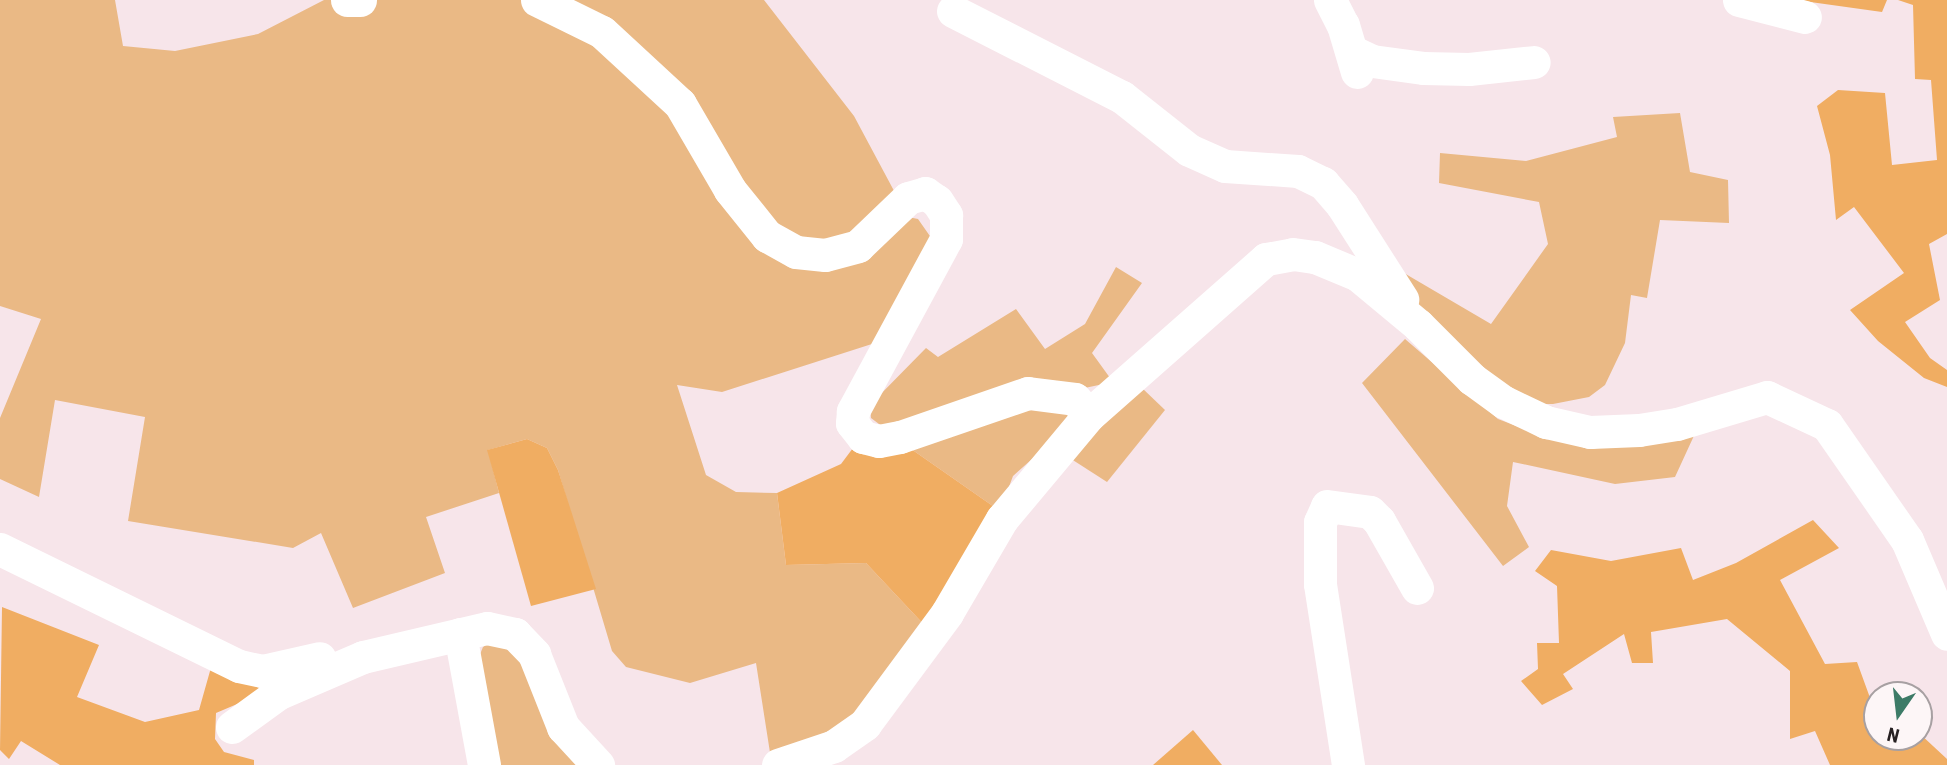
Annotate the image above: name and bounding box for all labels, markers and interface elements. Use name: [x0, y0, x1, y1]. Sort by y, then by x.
north arrow: [1863, 681, 1933, 751]
text: N: [1885, 722, 1902, 747]

